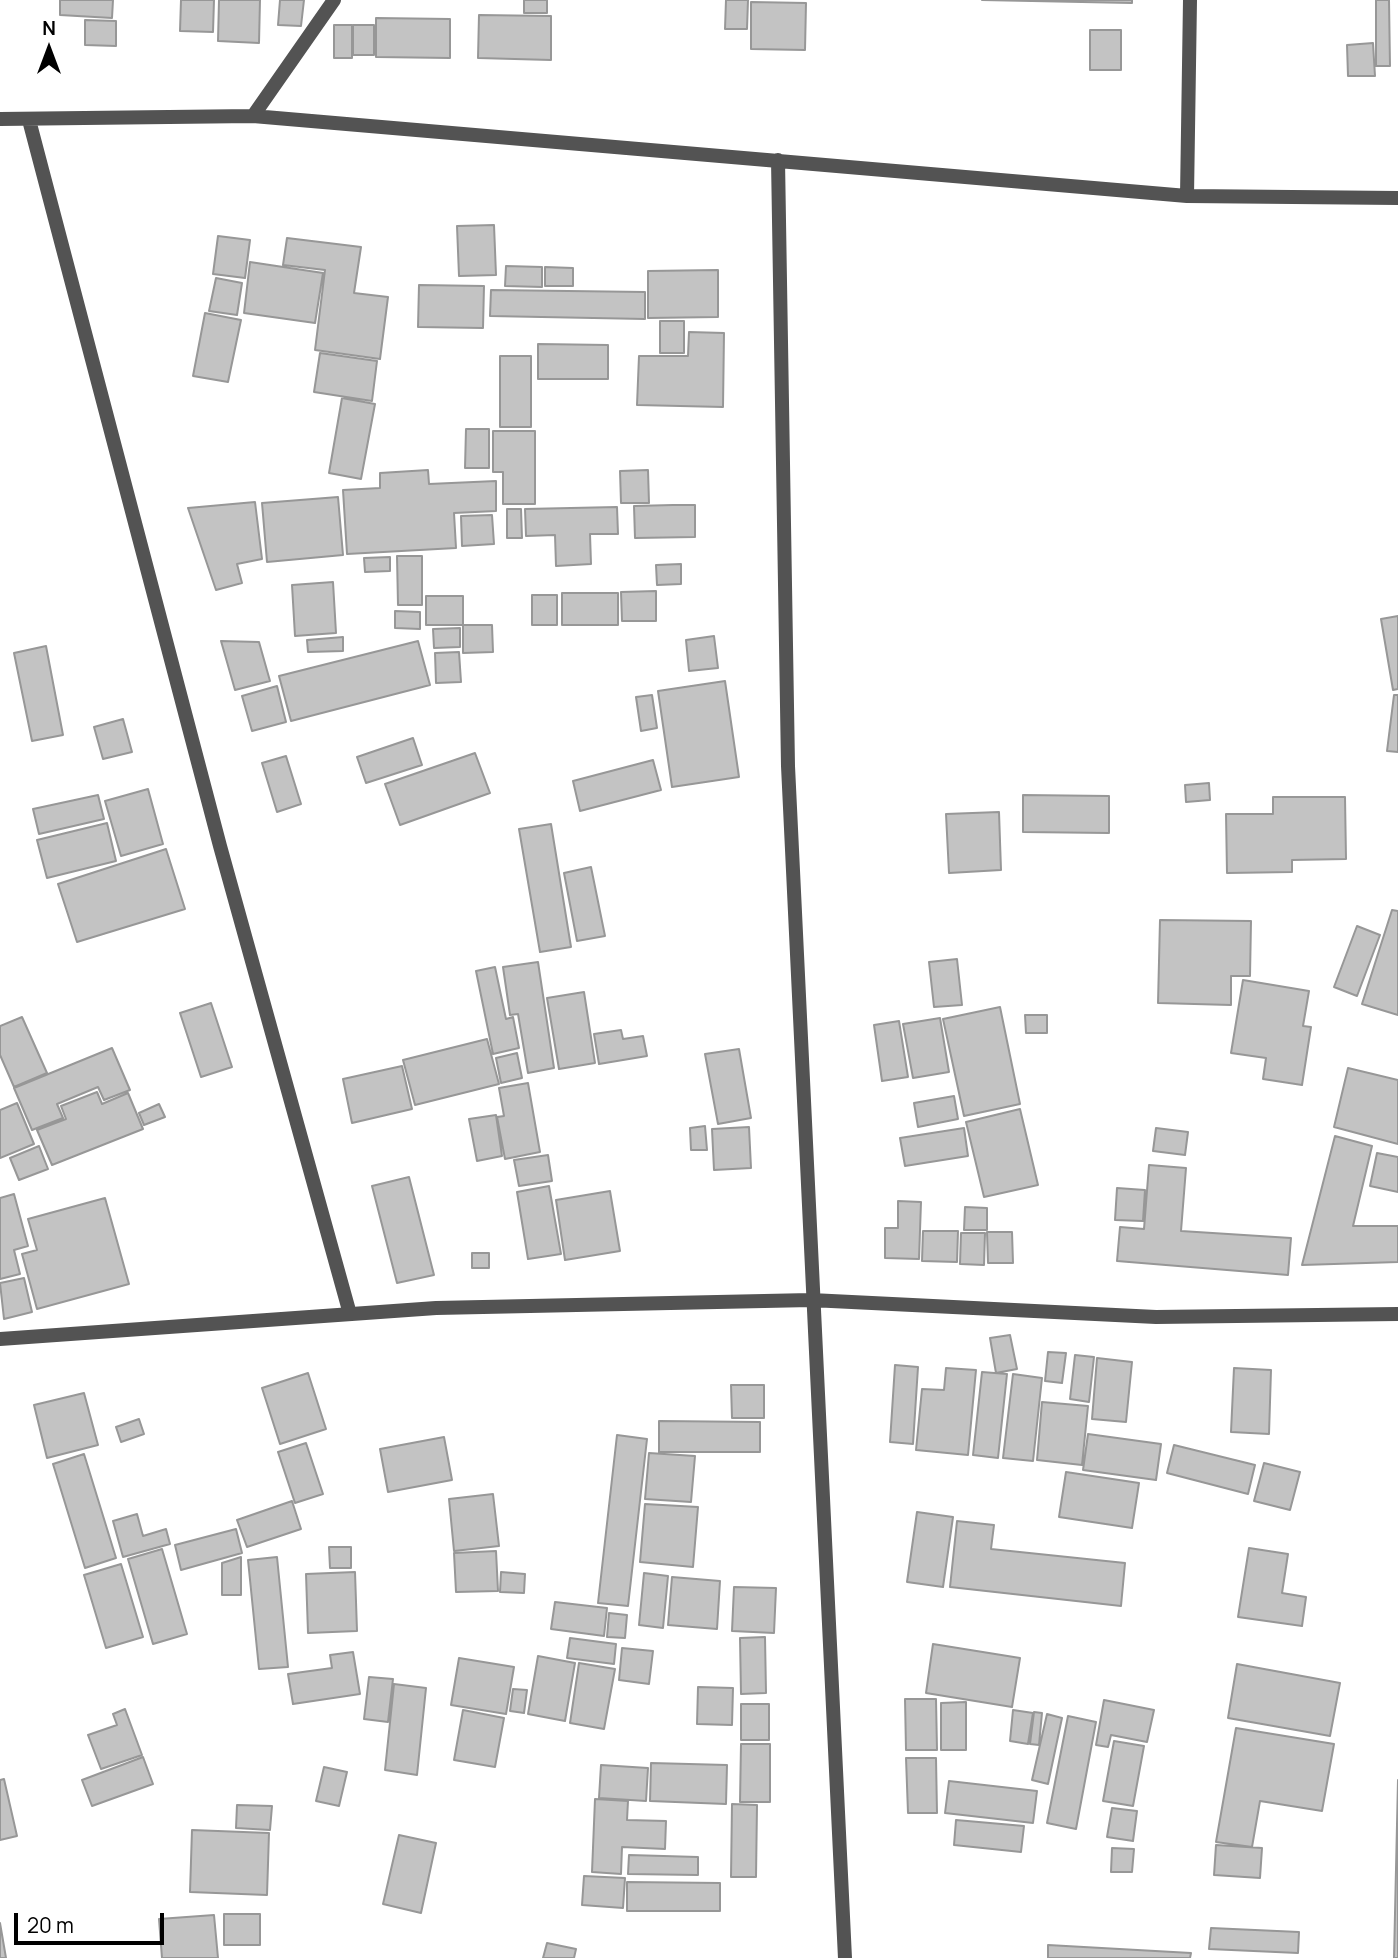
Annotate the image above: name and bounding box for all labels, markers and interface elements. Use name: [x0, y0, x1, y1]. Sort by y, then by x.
north arrow: [14, 14, 84, 84]
text: N: [42, 15, 56, 41]
scale bar: [18, 1898, 168, 1942]
text: 20 m: [27, 1911, 74, 1939]

